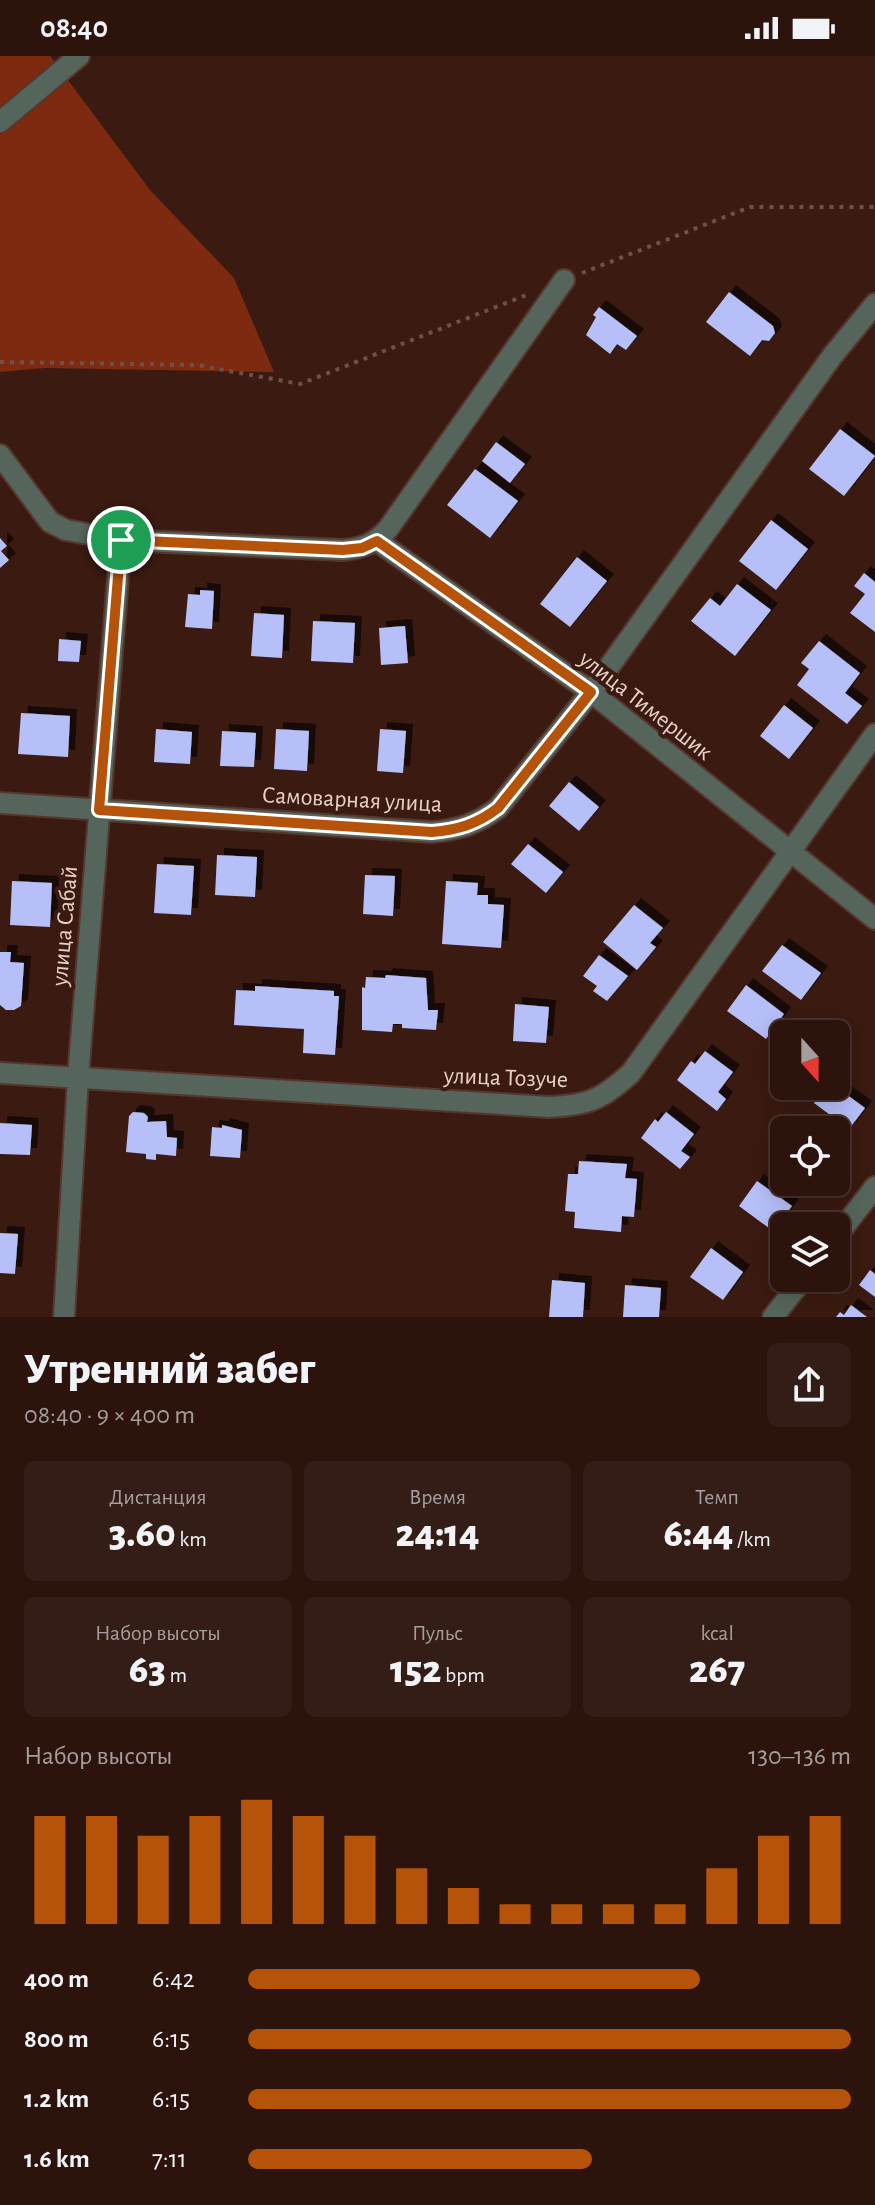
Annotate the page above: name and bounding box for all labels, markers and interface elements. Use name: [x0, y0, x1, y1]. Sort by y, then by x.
text: 08:40: [40, 13, 108, 43]
pin: [87, 506, 155, 574]
icon: arrive: [99, 518, 143, 562]
street label: улица Тимершик: [574, 646, 716, 765]
street label: Самоварная улица: [261, 783, 443, 817]
street label: улица Сабай: [48, 865, 82, 988]
north arrow: [770, 1020, 850, 1100]
map controls: [770, 1020, 850, 1292]
street label: улица Тозуче: [442, 1064, 568, 1092]
button: locate: [770, 1116, 850, 1196]
button: layers: [770, 1212, 850, 1292]
button: share: [767, 1343, 851, 1427]
text: Утренний забег: [24, 1348, 315, 1392]
text: 08:40 · 9 × 400 m: [24, 1402, 195, 1428]
text: Дистанция: [109, 1486, 206, 1508]
text: Время: [409, 1486, 466, 1508]
text: Темп: [695, 1486, 739, 1508]
text: 3.60: [109, 1514, 176, 1554]
text: 24:14: [395, 1514, 480, 1554]
text: 6:44: [663, 1514, 733, 1554]
text: km: [176, 1528, 207, 1550]
text: /km: [733, 1528, 771, 1550]
text: Набор высоты: [95, 1622, 221, 1644]
text: Пульс: [412, 1622, 463, 1644]
text: kcal: [700, 1622, 734, 1644]
text: 63: [129, 1650, 166, 1690]
text: 152: [390, 1650, 441, 1690]
text: 267: [689, 1650, 745, 1690]
text: m: [166, 1664, 187, 1686]
text: bpm: [441, 1664, 485, 1686]
text: Набор высоты: [24, 1743, 173, 1769]
text: 130–136 m: [748, 1743, 851, 1769]
text: 400 m: [24, 1966, 89, 1992]
text: 6:42: [152, 1966, 195, 1992]
text: 800 m: [24, 2026, 89, 2052]
text: 6:15: [152, 2026, 190, 2052]
text: 1.2 km: [24, 2086, 89, 2112]
text: 6:15: [152, 2086, 190, 2112]
text: 1.6 km: [24, 2146, 90, 2172]
text: 7:11: [152, 2146, 187, 2172]

